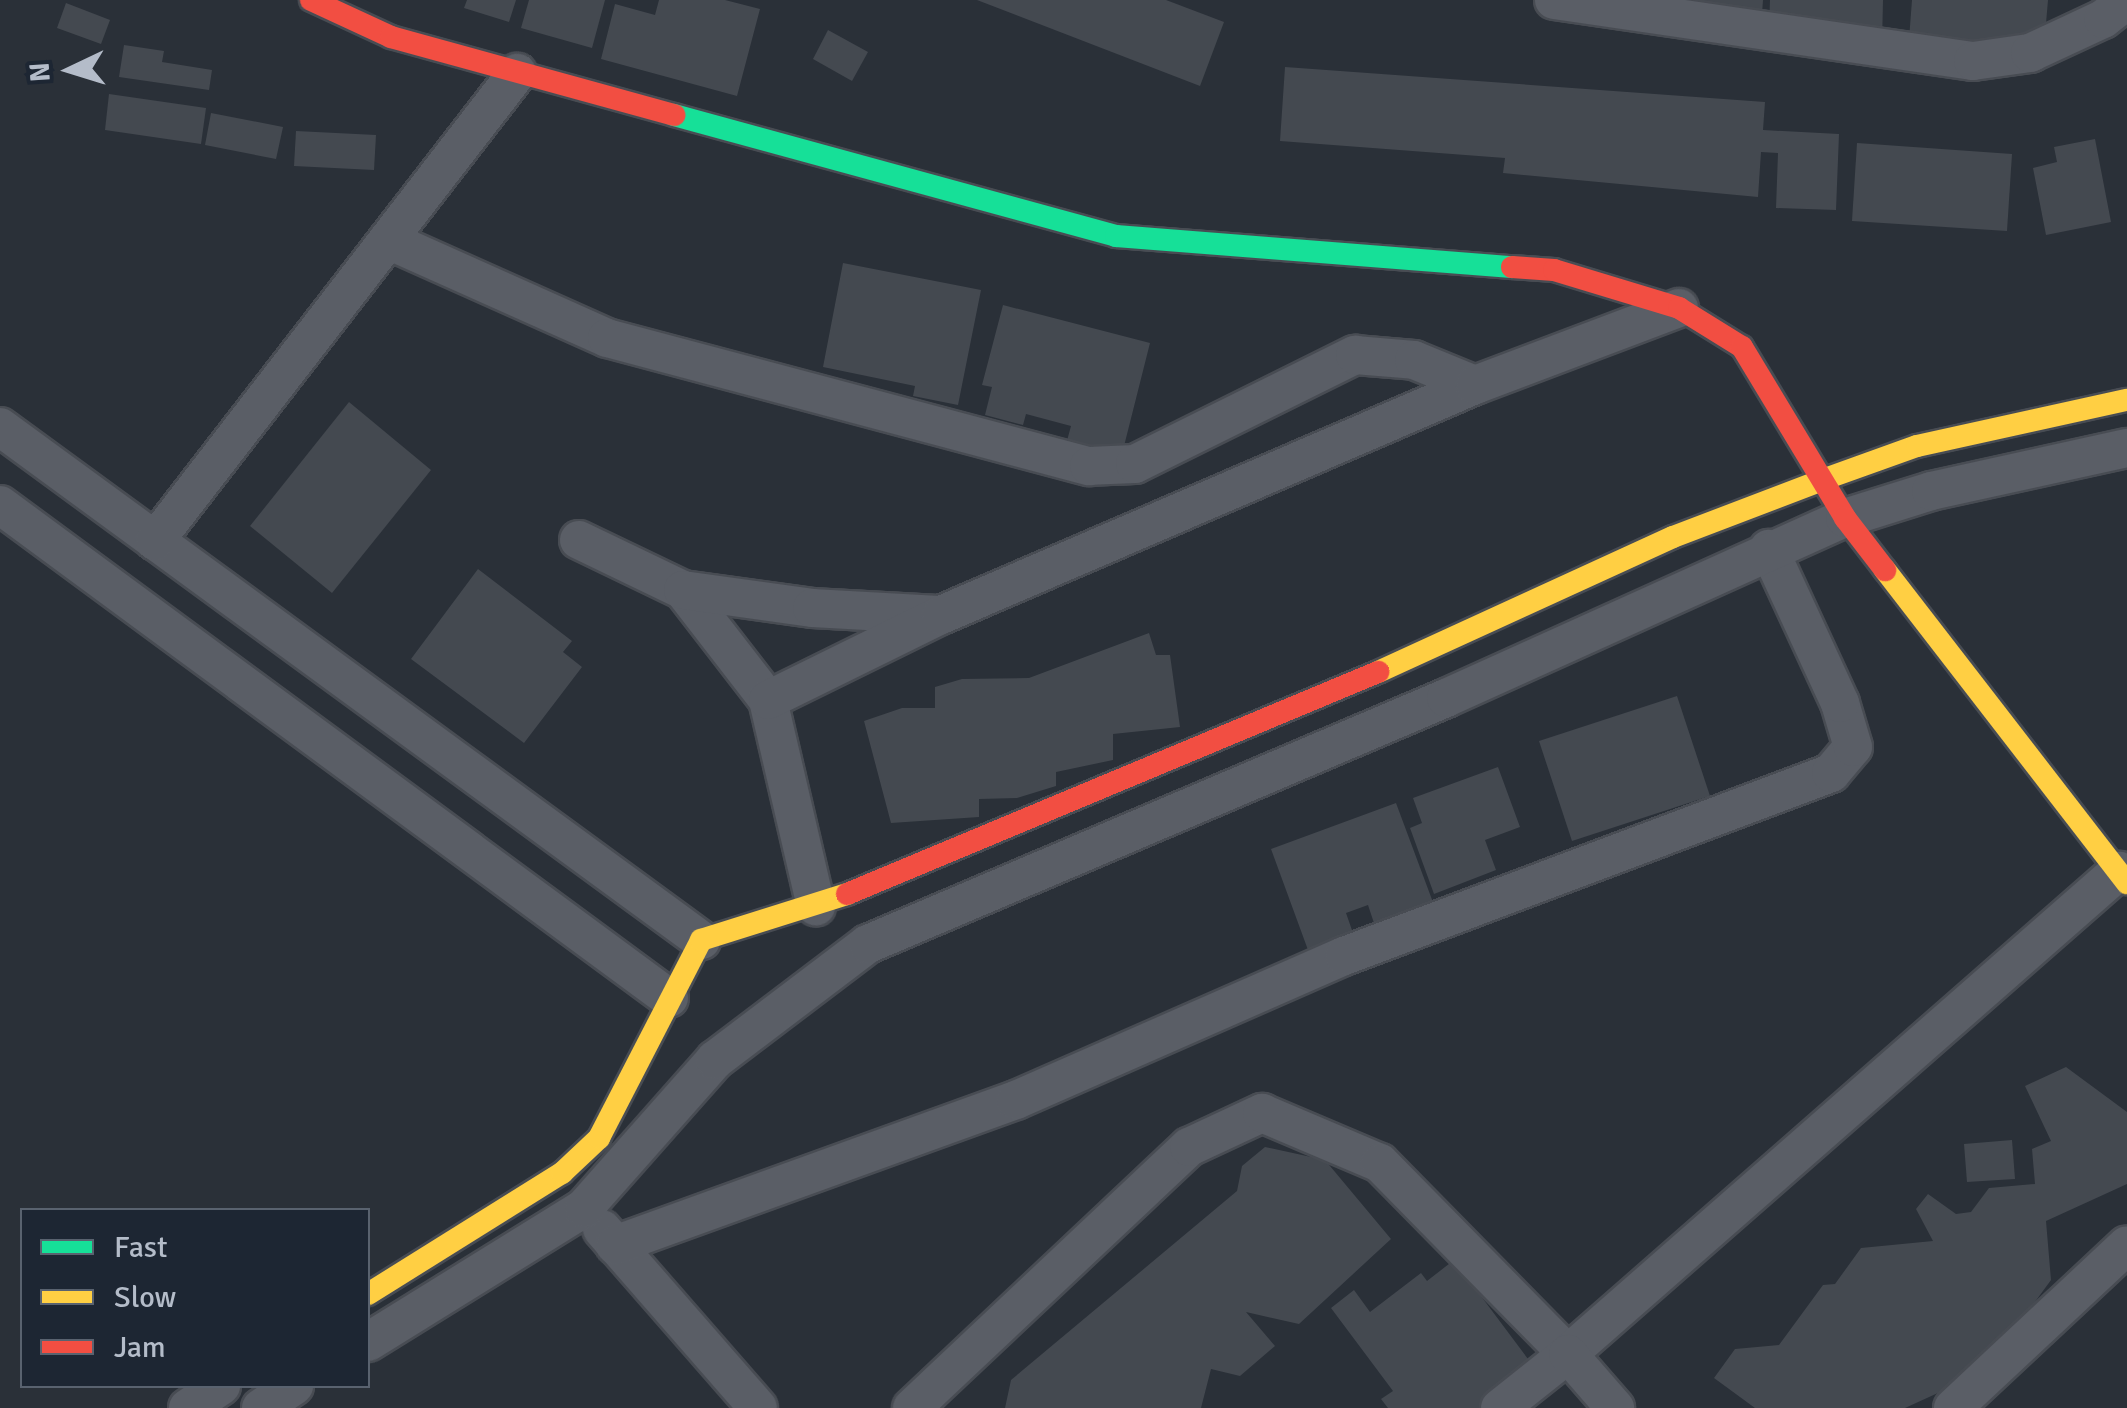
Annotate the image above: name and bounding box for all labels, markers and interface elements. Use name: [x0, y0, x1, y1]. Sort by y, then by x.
north arrow: [20, 20, 120, 120]
text: N: [22, 61, 58, 83]
legend: [20, 1208, 370, 1388]
text: Fast: [114, 1229, 167, 1266]
text: Slow: [114, 1279, 176, 1316]
text: Jam: [114, 1329, 166, 1366]

